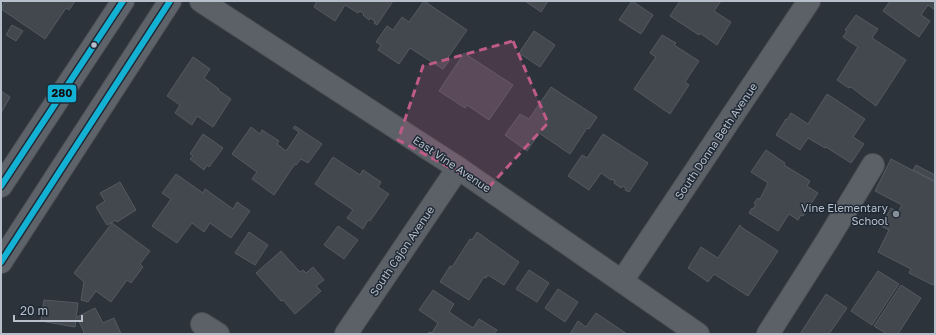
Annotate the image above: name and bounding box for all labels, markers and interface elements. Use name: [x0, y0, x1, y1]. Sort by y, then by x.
unlabelled marker: [89, 40, 99, 50]
street label: South Donna Beth Avenue: [672, 80, 759, 201]
line badge: 280: [47, 84, 77, 103]
text: 280: [52, 86, 72, 99]
street label: East Vine Avenue: [411, 133, 494, 194]
place label: Vine Elementary School: [801, 201, 888, 227]
street label: South Cajon Avenue: [367, 203, 437, 298]
marker: Vine Elementary School: [891, 209, 901, 219]
scale bar: [14, 297, 82, 323]
text: 20 m: [20, 303, 48, 318]

